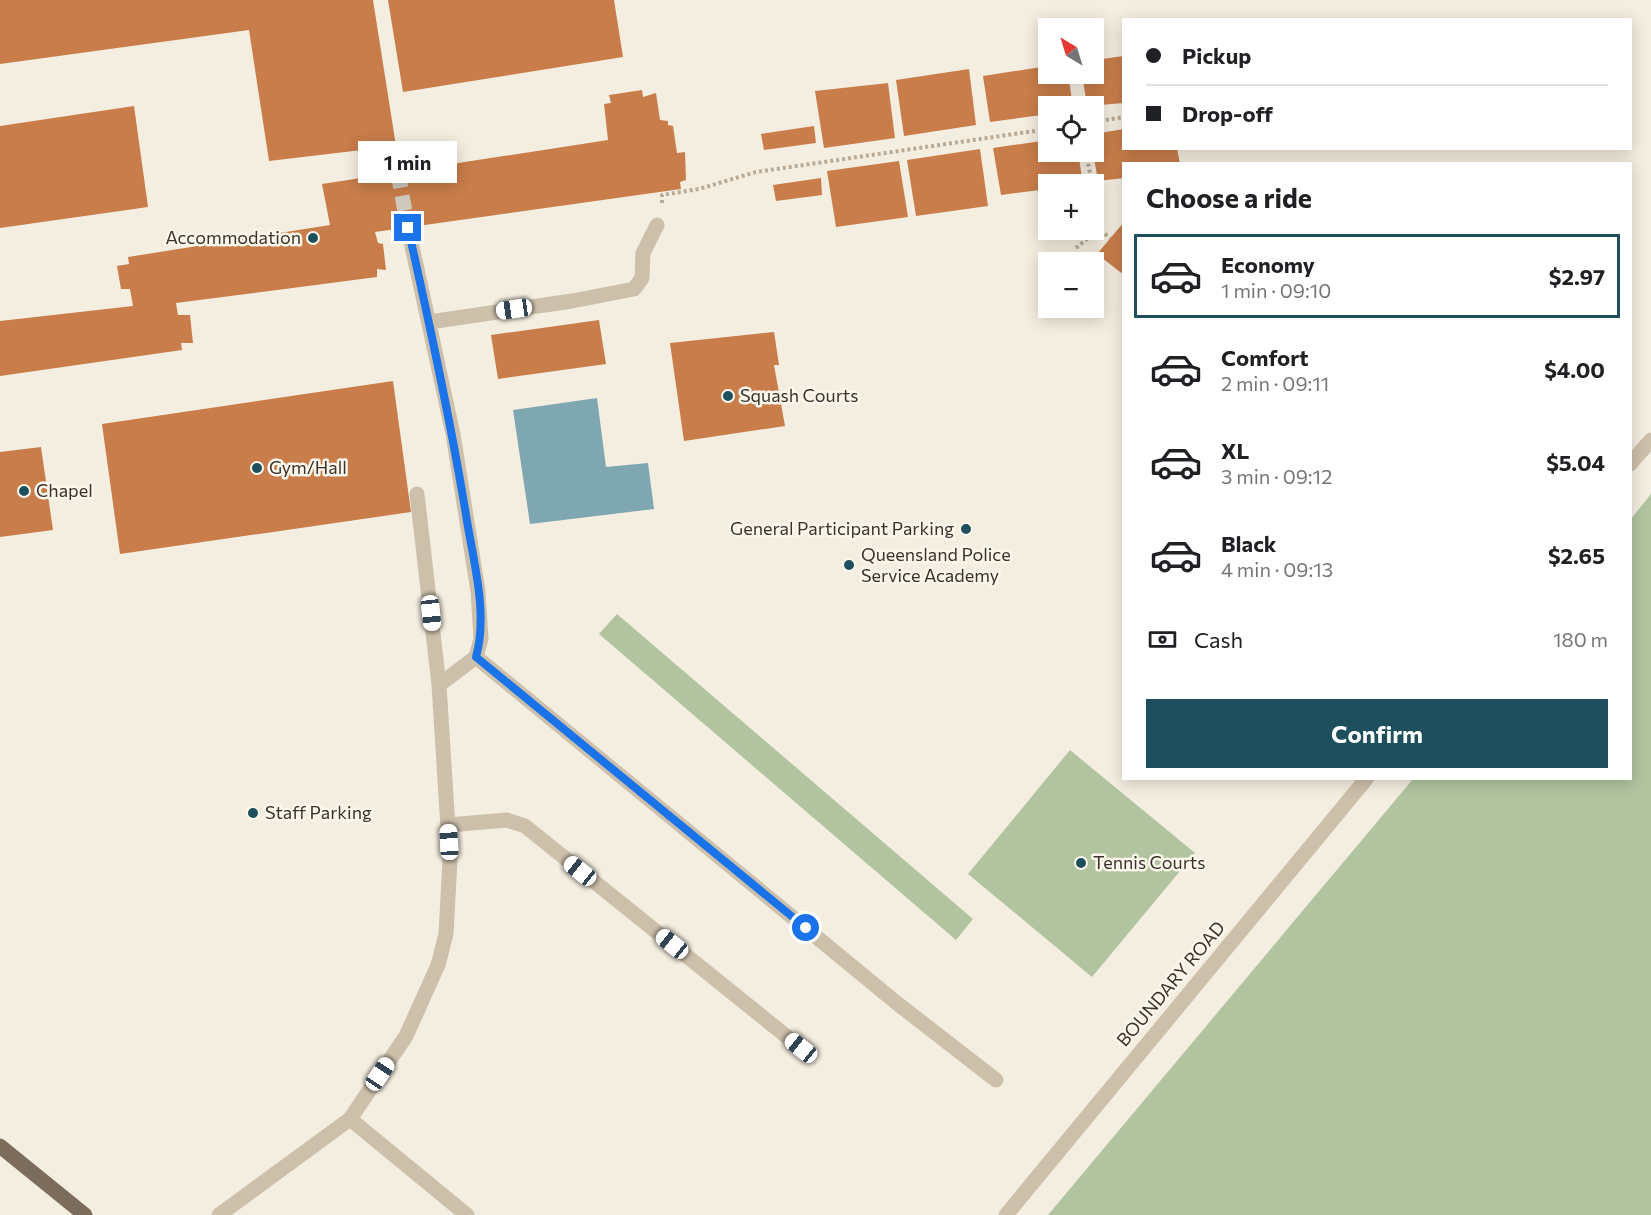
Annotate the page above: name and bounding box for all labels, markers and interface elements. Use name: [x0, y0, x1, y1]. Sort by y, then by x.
north arrow: [1038, 18, 1104, 84]
map controls: [1038, 18, 1104, 318]
text: Pickup: [1182, 42, 1251, 69]
button: locate: [1038, 96, 1104, 162]
text: Drop-off: [1182, 100, 1273, 127]
callout: 1 min: [358, 141, 458, 183]
text: 1 min: [384, 150, 431, 174]
button: +: [1038, 174, 1104, 240]
text: Choose a ride: [1146, 181, 1312, 214]
route end: [394, 214, 421, 241]
place label: Accommodation: [165, 226, 301, 248]
marker: Accommodation: [306, 231, 320, 245]
icon: car: [1149, 249, 1203, 303]
text: Economy: [1221, 251, 1315, 278]
button: −: [1038, 252, 1104, 318]
text: $2.97: [1549, 263, 1605, 290]
text: 1 min · 09:10: [1221, 278, 1331, 302]
car: [495, 298, 533, 320]
icon: car: [1149, 342, 1203, 396]
text: Comfort: [1221, 344, 1309, 371]
text: $4.00: [1544, 356, 1605, 383]
text: 2 min · 09:11: [1221, 371, 1329, 395]
place label: Squash Courts: [740, 384, 858, 406]
marker: Squash Courts: [721, 389, 735, 403]
icon: car: [1149, 435, 1203, 489]
text: XL: [1221, 437, 1249, 464]
text: $5.04: [1546, 449, 1605, 476]
place label: Gym/Hall: [269, 456, 347, 478]
marker: Gym/Hall: [250, 461, 264, 475]
text: 3 min · 09:12: [1221, 464, 1332, 488]
place label: Chapel: [36, 479, 93, 501]
marker: Chapel: [17, 484, 31, 498]
place label: General Participant Parking: [730, 517, 954, 539]
marker: General Participant Parking: [959, 522, 973, 536]
icon: car: [1149, 528, 1203, 582]
text: Black: [1221, 530, 1276, 557]
text: $2.65: [1548, 542, 1605, 569]
place label: Queensland Police Service Academy: [861, 543, 1011, 586]
text: 4 min · 09:13: [1221, 557, 1333, 581]
marker: Queensland Police Service Academy: [842, 558, 856, 572]
car: [420, 594, 442, 632]
icon: cash: [1146, 623, 1179, 656]
text: Cash: [1194, 626, 1243, 653]
text: 180 m: [1553, 627, 1608, 651]
button: Confirm: [1146, 699, 1608, 768]
place label: Staff Parking: [265, 801, 372, 823]
marker: Staff Parking: [246, 806, 260, 820]
car: [439, 824, 459, 860]
place label: Tennis Courts: [1093, 851, 1205, 873]
car: [560, 853, 600, 889]
marker: Tennis Courts: [1074, 856, 1088, 870]
route start: [792, 914, 819, 941]
street label: BOUNDARY ROAD: [1111, 916, 1229, 1050]
car: [652, 926, 692, 962]
car: [781, 1030, 821, 1066]
car: [362, 1054, 398, 1094]

